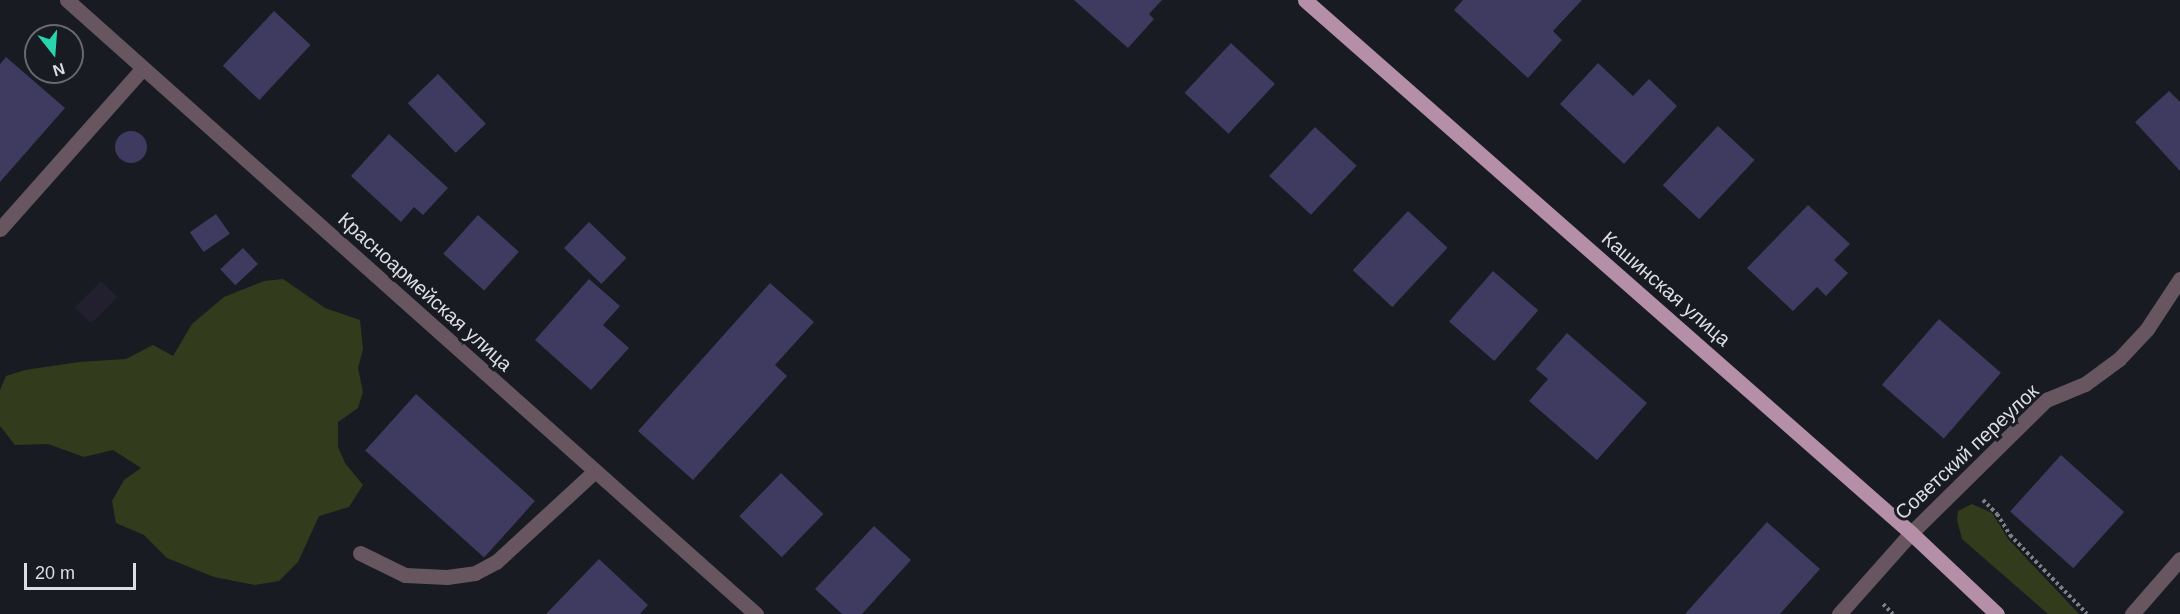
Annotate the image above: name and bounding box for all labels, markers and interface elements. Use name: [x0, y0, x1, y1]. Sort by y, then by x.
north arrow: [24, 24, 84, 84]
text: N: [51, 60, 67, 80]
street label: Красноармейская улица: [333, 207, 517, 377]
street label: Кашинская улица: [1597, 227, 1735, 351]
street label: Советский переулок: [1890, 379, 2044, 525]
scale bar: [27, 551, 140, 589]
text: 20 m: [35, 563, 75, 583]

